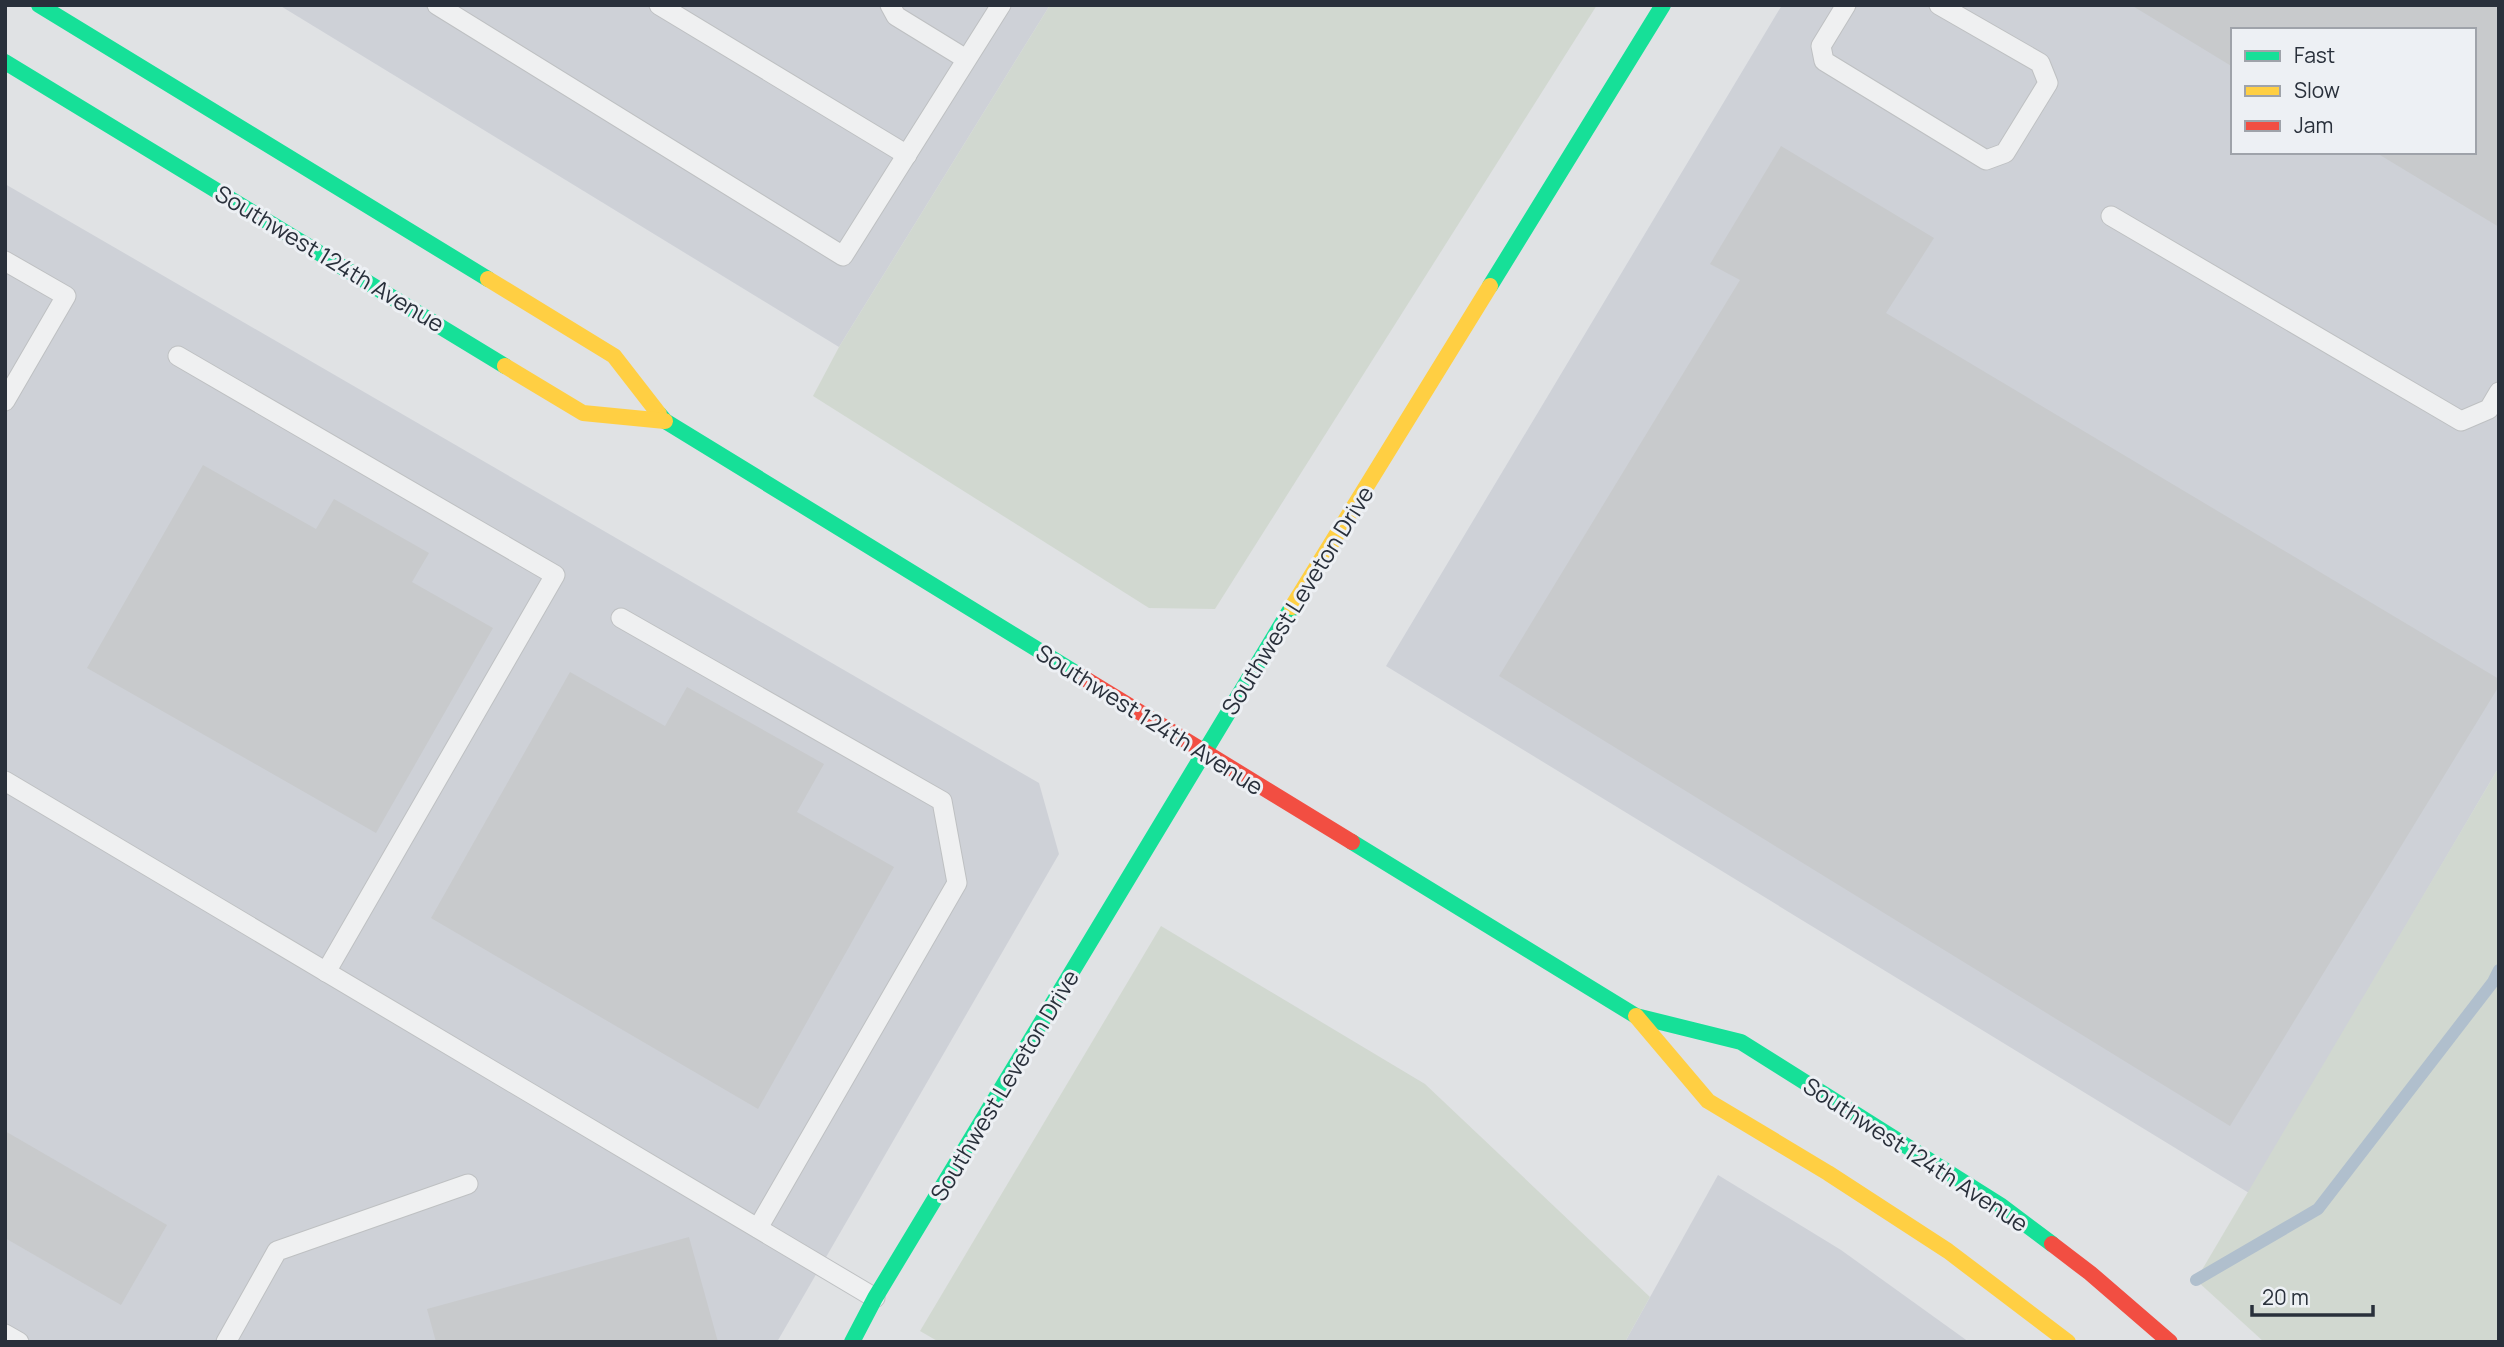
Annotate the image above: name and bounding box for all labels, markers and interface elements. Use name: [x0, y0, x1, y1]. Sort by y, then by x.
legend: [2231, 28, 2476, 154]
text: Fast: [2294, 41, 2335, 69]
text: Slow: [2294, 76, 2340, 104]
text: Jam: [2294, 111, 2333, 139]
street label: Southwest 124th Avenue: [209, 177, 451, 339]
street label: Southwest Leveton Drive: [1213, 479, 1381, 721]
street label: Southwest 124th Avenue: [1030, 636, 1270, 802]
street label: Southwest Leveton Drive: [922, 963, 1086, 1207]
street label: Southwest 124th Avenue: [1797, 1069, 2035, 1239]
scale bar: [2252, 1274, 2373, 1318]
text: 20 m: [2262, 1283, 2309, 1311]

